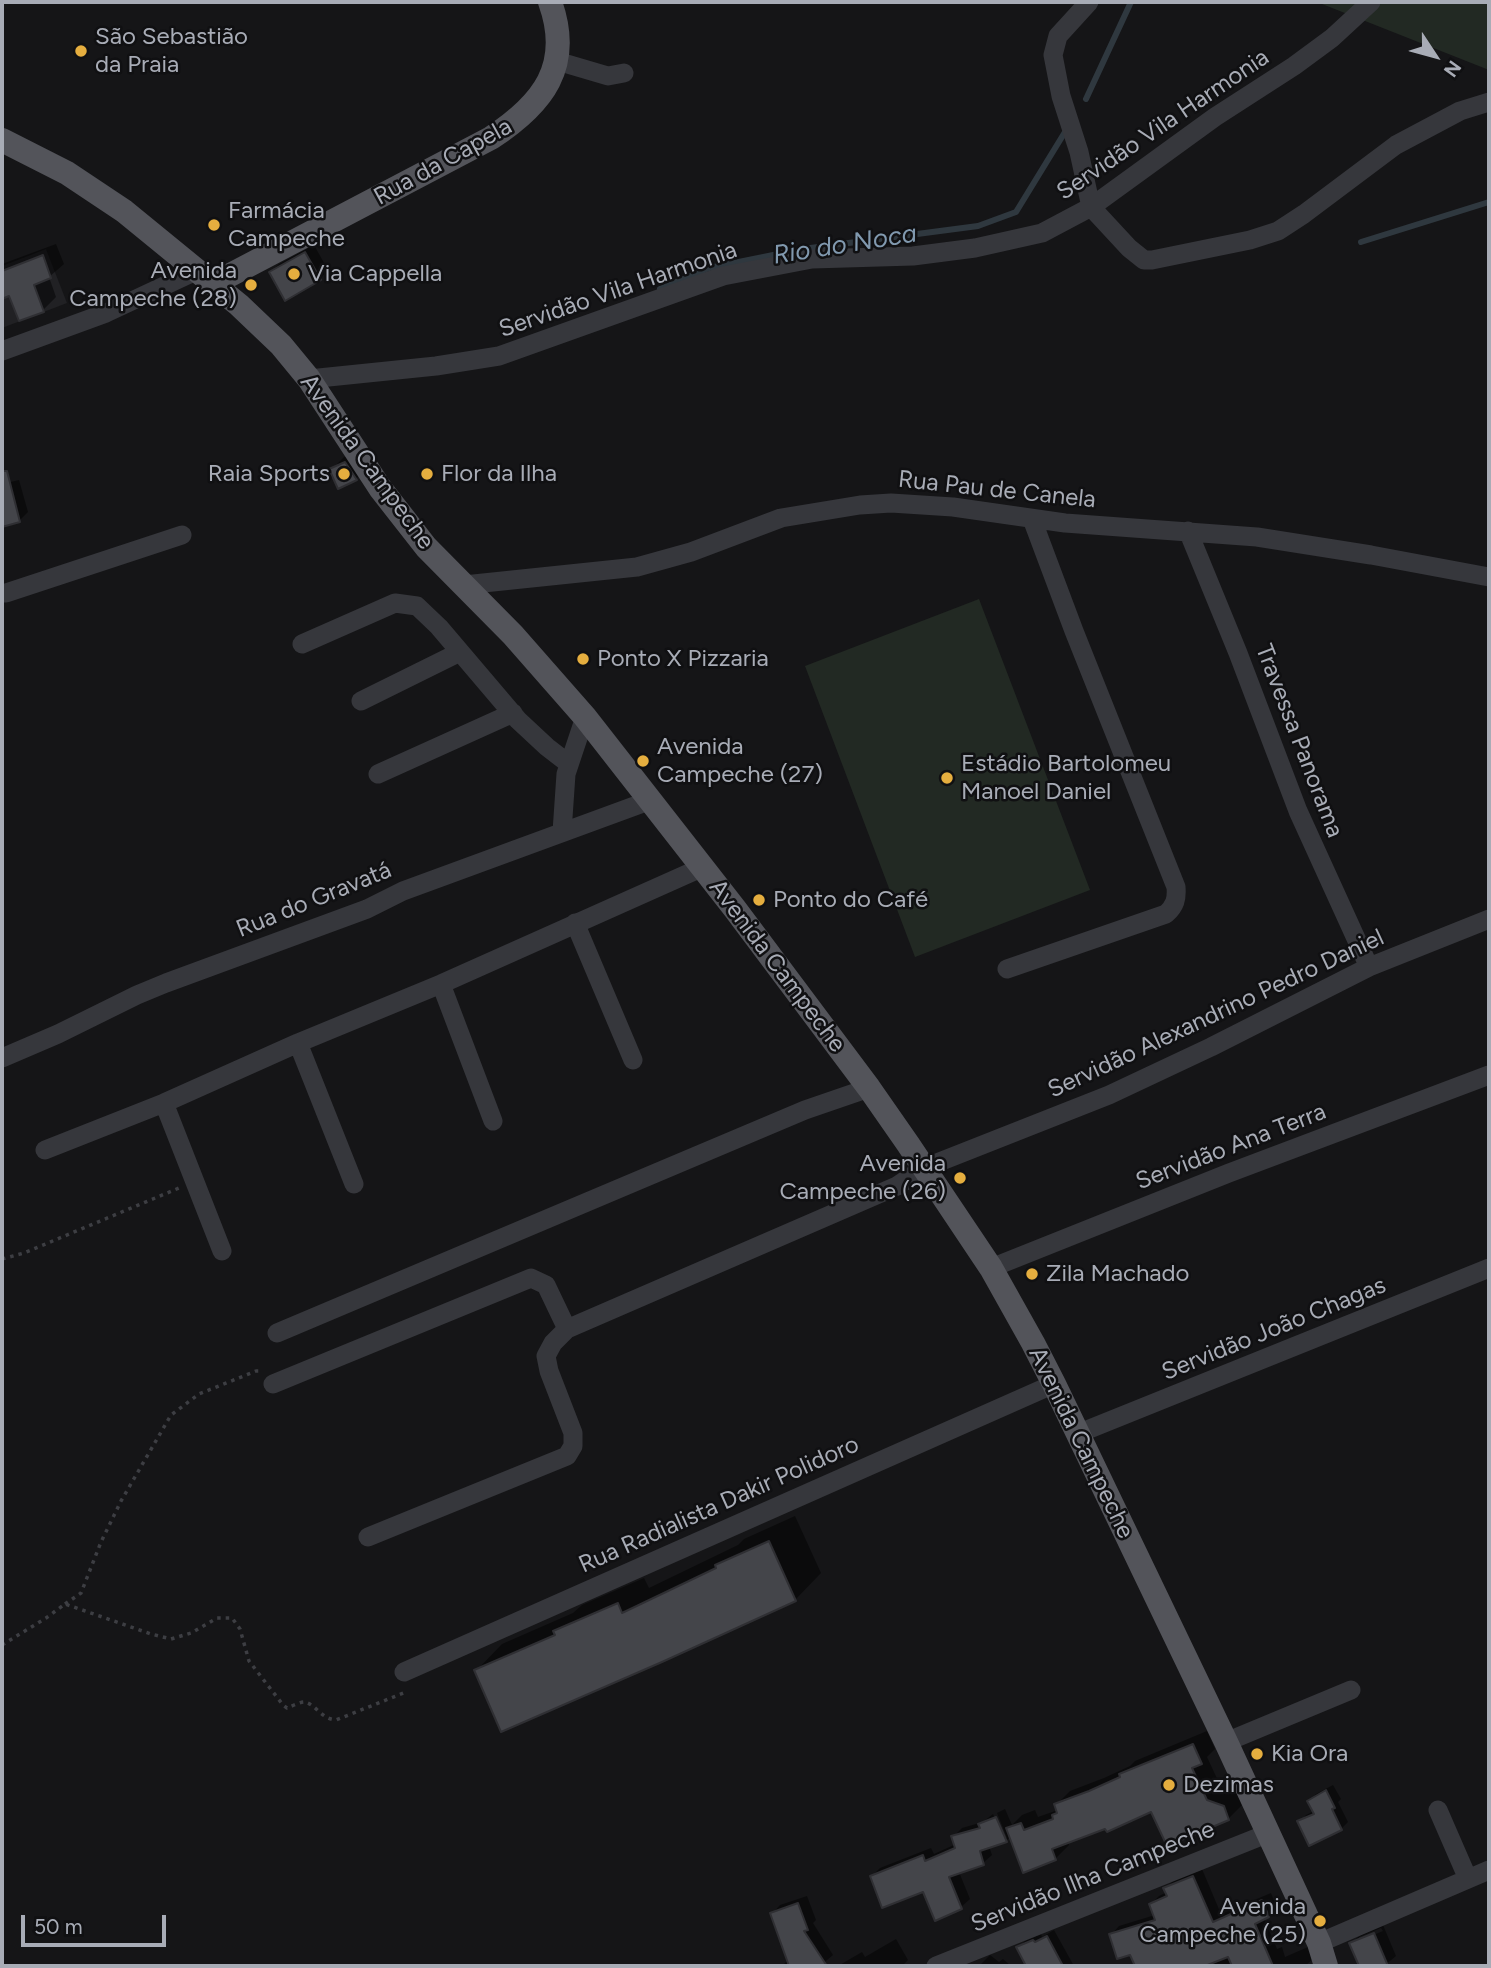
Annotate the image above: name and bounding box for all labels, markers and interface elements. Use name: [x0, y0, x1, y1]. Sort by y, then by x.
north arrow: [1400, 21, 1470, 91]
place label: São Sebastião da Praia: [95, 23, 248, 79]
marker: São Sebastião da Praia: [73, 43, 89, 59]
street label: Servidão Vila Harmonia: [1051, 43, 1275, 207]
text: N: [1439, 56, 1466, 81]
street label: Rua da Capela: [369, 112, 517, 212]
place label: Farmácia Campeche: [228, 197, 345, 253]
marker: Farmácia Campeche: [206, 217, 222, 233]
water label: Rio do Noca: [771, 218, 919, 272]
street label: Servidão Vila Harmonia: [495, 236, 741, 344]
place label: Avenida Campeche (28): [69, 257, 237, 313]
place label: Via Cappella: [308, 260, 442, 288]
marker: Via Cappella: [286, 266, 302, 282]
marker: Avenida Campeche (28): [243, 277, 259, 293]
street label: Avenida Campeche: [294, 369, 440, 555]
place label: Raia Sports: [208, 460, 330, 488]
place label: Flor da Ilha: [441, 460, 557, 488]
street label: Rua Pau de Canela: [897, 465, 1097, 515]
marker: Raia Sports: [336, 466, 352, 482]
marker: Flor da Ilha: [419, 466, 435, 482]
street label: Travessa Panorama: [1249, 640, 1349, 842]
place label: Ponto X Pizzaria: [597, 645, 769, 673]
marker: Ponto X Pizzaria: [575, 651, 591, 667]
place label: Avenida Campeche (27): [657, 733, 823, 789]
place label: Estádio Bartolomeu Manoel Daniel: [961, 750, 1171, 806]
marker: Avenida Campeche (27): [635, 753, 651, 769]
marker: Estádio Bartolomeu Manoel Daniel: [939, 770, 955, 786]
street label: Rua do Gravatá: [232, 856, 396, 944]
street label: Avenida Campeche: [703, 874, 851, 1058]
place label: Ponto do Café: [773, 886, 928, 914]
marker: Ponto do Café: [751, 892, 767, 908]
street label: Servidão Alexandrino Pedro Daniel: [1043, 923, 1389, 1105]
street label: Servidão Ana Terra: [1132, 1097, 1330, 1197]
place label: Avenida Campeche (26): [779, 1150, 946, 1206]
marker: Avenida Campeche (26): [952, 1170, 968, 1186]
place label: Zila Machado: [1046, 1260, 1190, 1288]
marker: Zila Machado: [1024, 1266, 1040, 1282]
street label: Servidão João Chagas: [1158, 1271, 1390, 1387]
street label: Avenida Campeche: [1022, 1343, 1140, 1543]
street label: Rua Radialista Dakir Polidoro: [575, 1430, 863, 1580]
place label: Kia Ora: [1271, 1740, 1348, 1768]
marker: Kia Ora: [1249, 1746, 1265, 1762]
place label: Dezimas: [1183, 1771, 1274, 1799]
marker: Dezimas: [1161, 1777, 1177, 1793]
street label: Servidão Ilha Campeche: [967, 1815, 1219, 1939]
place label: Avenida Campeche (25): [1139, 1893, 1306, 1949]
scale bar: [24, 1902, 170, 1946]
marker: Avenida Campeche (25): [1312, 1913, 1328, 1929]
text: 50 m: [34, 1914, 83, 1939]

